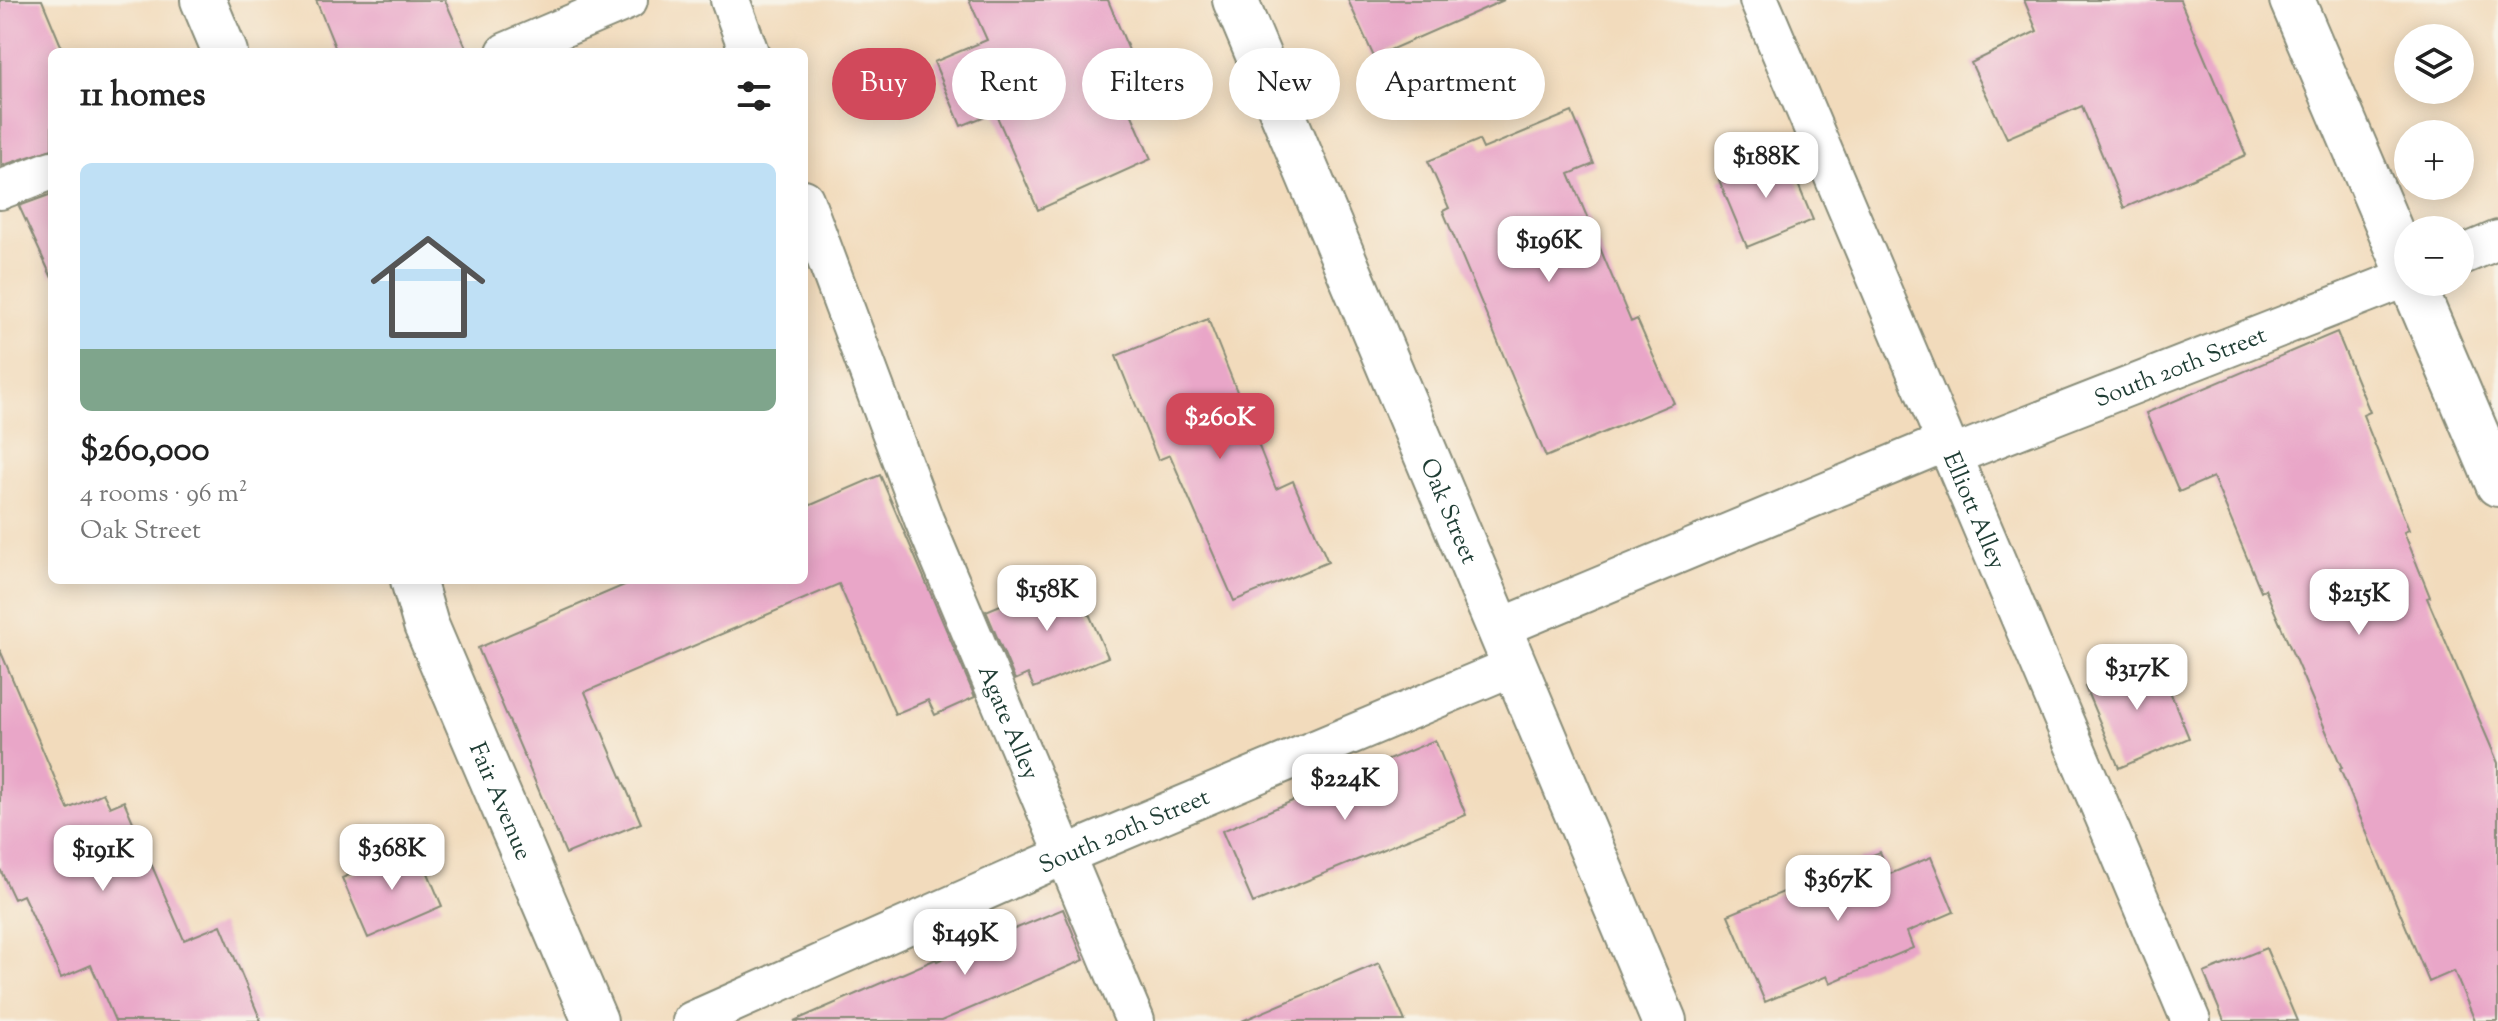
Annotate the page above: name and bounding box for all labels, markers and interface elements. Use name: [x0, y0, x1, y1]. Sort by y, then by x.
map controls: [2394, 24, 2474, 296]
button: layers: [2394, 24, 2474, 104]
chip: Buy: [832, 48, 936, 120]
chip: Rent: [952, 48, 1066, 120]
chip: Filters: [1082, 48, 1213, 120]
chip: New: [1229, 48, 1340, 120]
chip: Apartment: [1356, 48, 1545, 120]
text: 11 homes: [80, 72, 206, 121]
icon: filters: [732, 74, 776, 118]
button: +: [2394, 120, 2474, 200]
pin: $188K: [1710, 132, 1822, 200]
text: $188K: [1732, 139, 1800, 176]
icon: home: [356, 215, 500, 359]
pin: $196K: [1493, 216, 1605, 284]
button: −: [2394, 216, 2474, 296]
text: $196K: [1516, 223, 1582, 260]
street label: South 20th Street: [2090, 319, 2272, 417]
pin: $260K: [1164, 393, 1276, 461]
text: $260K: [1184, 400, 1256, 437]
text: $260,000: [80, 427, 209, 476]
street label: Elliott Alley: [1933, 447, 2013, 575]
street label: Oak Street: [1410, 453, 1485, 570]
text: 4 rooms · 96 m²: [80, 476, 248, 513]
text: Oak Street: [80, 513, 201, 550]
pin: $158K: [991, 565, 1103, 633]
pin: $215K: [2303, 569, 2415, 637]
text: $158K: [1015, 572, 1079, 609]
text: $215K: [2328, 576, 2390, 613]
pin: $317K: [2081, 644, 2193, 712]
text: $317K: [2104, 651, 2170, 688]
street label: Agate Alley: [968, 660, 1047, 786]
street label: Fair Avenue: [459, 737, 539, 866]
pin: $224K: [1289, 754, 1401, 822]
text: $224K: [1310, 761, 1380, 798]
street label: South 20th Street: [1034, 781, 1215, 883]
pin: $368K: [336, 824, 448, 892]
pin: $191K: [47, 825, 159, 893]
text: $368K: [358, 831, 426, 868]
text: $191K: [72, 832, 134, 869]
pin: $367K: [1782, 855, 1894, 923]
text: $367K: [1804, 862, 1872, 899]
pin: $149K: [909, 909, 1021, 977]
text: $149K: [931, 916, 999, 953]

